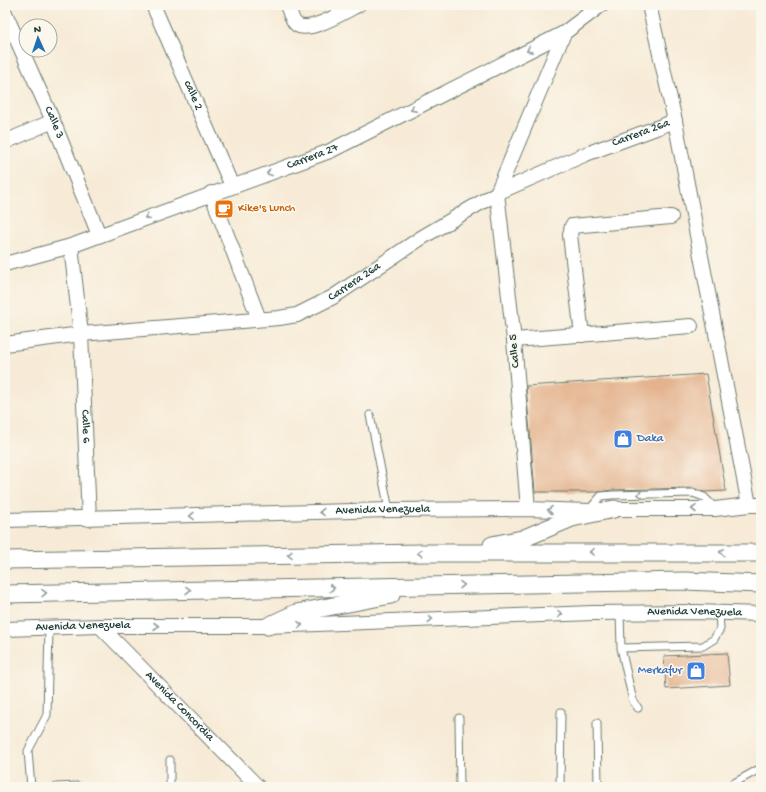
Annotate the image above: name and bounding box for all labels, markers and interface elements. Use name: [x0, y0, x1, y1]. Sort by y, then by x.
north arrow: [18, 18, 58, 58]
text: N: [34, 24, 41, 36]
one-way arrow: [526, 46, 534, 53]
street label: calle 2: [180, 79, 205, 113]
street label: Calle 3: [40, 104, 66, 141]
one-way arrow: [410, 104, 418, 112]
street label: Carrera 26a: [610, 116, 672, 151]
street label: Carrera 27: [285, 141, 342, 173]
one-way arrow: [266, 168, 273, 176]
cafe icon: Kike's Lunch: [213, 198, 235, 220]
place label: Kike's Lunch: [238, 202, 296, 216]
one-way arrow: [143, 213, 150, 221]
street label: Carrera 26a: [326, 260, 384, 305]
street label: Calle 5: [507, 334, 523, 368]
street label: Calle 6: [77, 409, 93, 444]
shop icon: Daka: [612, 428, 634, 450]
place label: Daka: [636, 432, 664, 446]
one-way arrow: [637, 490, 643, 498]
street label: Avenida Venezuela: [335, 503, 431, 518]
one-way arrow: [547, 505, 553, 514]
one-way arrow: [691, 505, 697, 513]
one-way arrow: [319, 507, 325, 516]
one-way arrow: [189, 511, 195, 520]
one-way arrow: [589, 548, 595, 556]
one-way arrow: [719, 548, 725, 557]
one-way arrow: [417, 549, 423, 557]
one-way arrow: [287, 551, 293, 559]
one-way arrow: [459, 581, 465, 589]
one-way arrow: [329, 583, 335, 592]
one-way arrow: [185, 586, 191, 594]
one-way arrow: [41, 589, 47, 597]
street label: Avenida Venezuela: [647, 605, 743, 620]
one-way arrow: [557, 610, 563, 618]
one-way arrow: [427, 615, 433, 624]
street label: Avenida Venezuela: [35, 619, 131, 635]
one-way arrow: [297, 621, 303, 629]
one-way arrow: [153, 622, 159, 630]
shop icon: Merkafur: [685, 660, 707, 682]
place label: Merkafur: [638, 664, 684, 678]
street label: Avenida Concordia: [142, 669, 217, 745]

